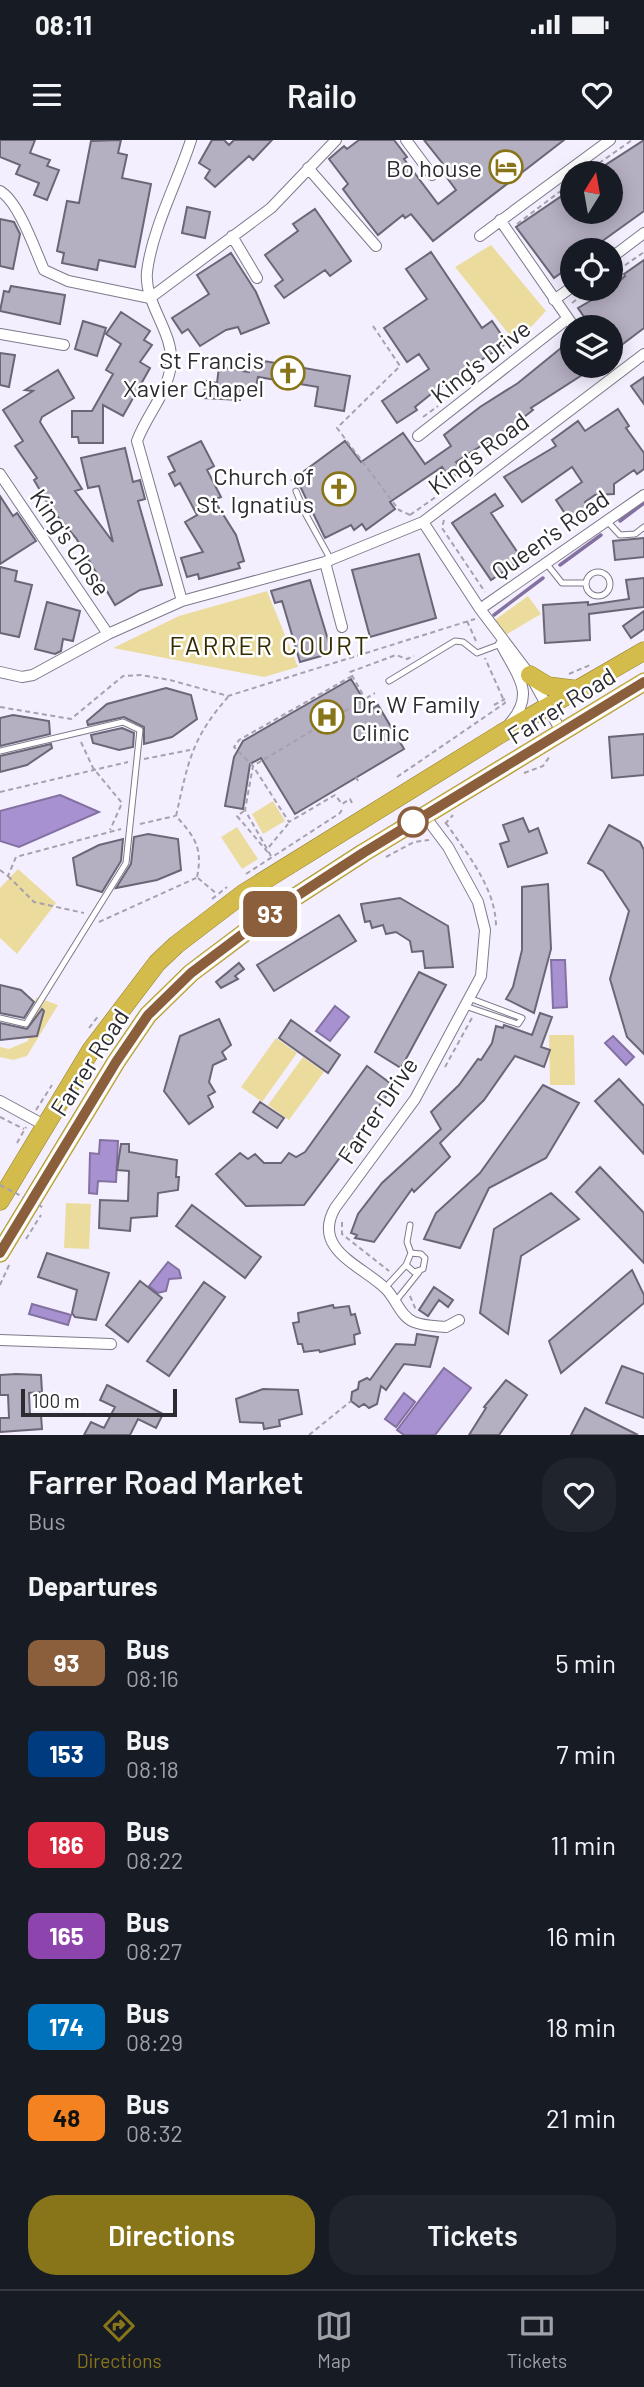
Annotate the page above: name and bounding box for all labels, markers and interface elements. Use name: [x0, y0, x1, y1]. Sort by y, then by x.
text: 08:11: [35, 9, 92, 40]
icon: menu: [28, 76, 66, 114]
text: Railo: [287, 76, 357, 114]
icon: heart: [578, 76, 616, 114]
hotel icon: Bo house: [487, 148, 525, 186]
place label: Bo house: [386, 153, 482, 182]
north arrow: [560, 161, 623, 224]
map controls: [560, 161, 623, 378]
button: locate: [560, 238, 623, 301]
street label: King's Drive: [424, 313, 536, 409]
button: layers: [560, 315, 623, 378]
place label: St Francis Xavier Chapel: [123, 345, 264, 402]
church icon: St Francis Xavier Chapel: [269, 354, 307, 392]
street label: King's Road: [422, 406, 534, 500]
place label: Church of St. Ignatius: [196, 461, 314, 518]
church icon: Church of St. Ignatius: [320, 470, 358, 508]
street label: King's Close: [25, 483, 117, 601]
street label: Queen's Road: [486, 483, 614, 585]
district label: FARRER COURT: [169, 629, 371, 660]
street label: Farrer Road: [502, 660, 620, 750]
place label: Dr. W Family Clinic: [352, 689, 480, 746]
hospital icon: Dr. W Family Clinic: [308, 698, 346, 736]
unlabelled marker: [398, 807, 428, 837]
line badge: 93: [238, 891, 302, 937]
text: 93: [257, 899, 283, 928]
street label: Farrer Road: [44, 1003, 134, 1121]
street label: Farrer Drive: [331, 1051, 423, 1169]
scale bar: [21, 1386, 177, 1418]
text: 100 m: [32, 1389, 80, 1412]
button: heart: [542, 1458, 616, 1532]
text: Farrer Road Market: [28, 1461, 304, 1501]
text: Bus: [28, 1507, 66, 1535]
text: Departures: [28, 1570, 158, 1601]
text: Bus: [126, 1633, 169, 1664]
text: 5 min: [555, 1647, 616, 1678]
text: 93: [54, 1648, 79, 1677]
text: 08:16: [126, 1664, 179, 1692]
text: Bus: [126, 1724, 169, 1755]
text: 7 min: [556, 1738, 616, 1769]
text: 153: [49, 1739, 84, 1768]
text: 08:18: [126, 1755, 179, 1783]
text: Bus: [126, 1815, 169, 1846]
text: 11 min: [550, 1829, 616, 1860]
text: 186: [49, 1830, 84, 1859]
text: 08:22: [126, 1846, 183, 1874]
text: Bus: [126, 1906, 169, 1937]
text: 16 min: [546, 1920, 616, 1951]
text: 165: [49, 1921, 84, 1950]
text: 08:27: [126, 1937, 182, 1965]
text: Bus: [126, 1997, 169, 2028]
text: 18 min: [546, 2011, 616, 2042]
text: 174: [49, 2012, 84, 2041]
text: 08:29: [126, 2028, 183, 2056]
text: Bus: [126, 2088, 169, 2119]
text: 21 min: [546, 2102, 616, 2133]
text: 48: [53, 2103, 80, 2132]
text: 08:32: [126, 2119, 183, 2147]
button: Directions: [28, 2195, 315, 2275]
button: Tickets: [329, 2195, 616, 2275]
tab: Directions: [77, 2307, 162, 2372]
tab: Map: [315, 2307, 353, 2372]
tab: Tickets: [507, 2307, 567, 2372]

